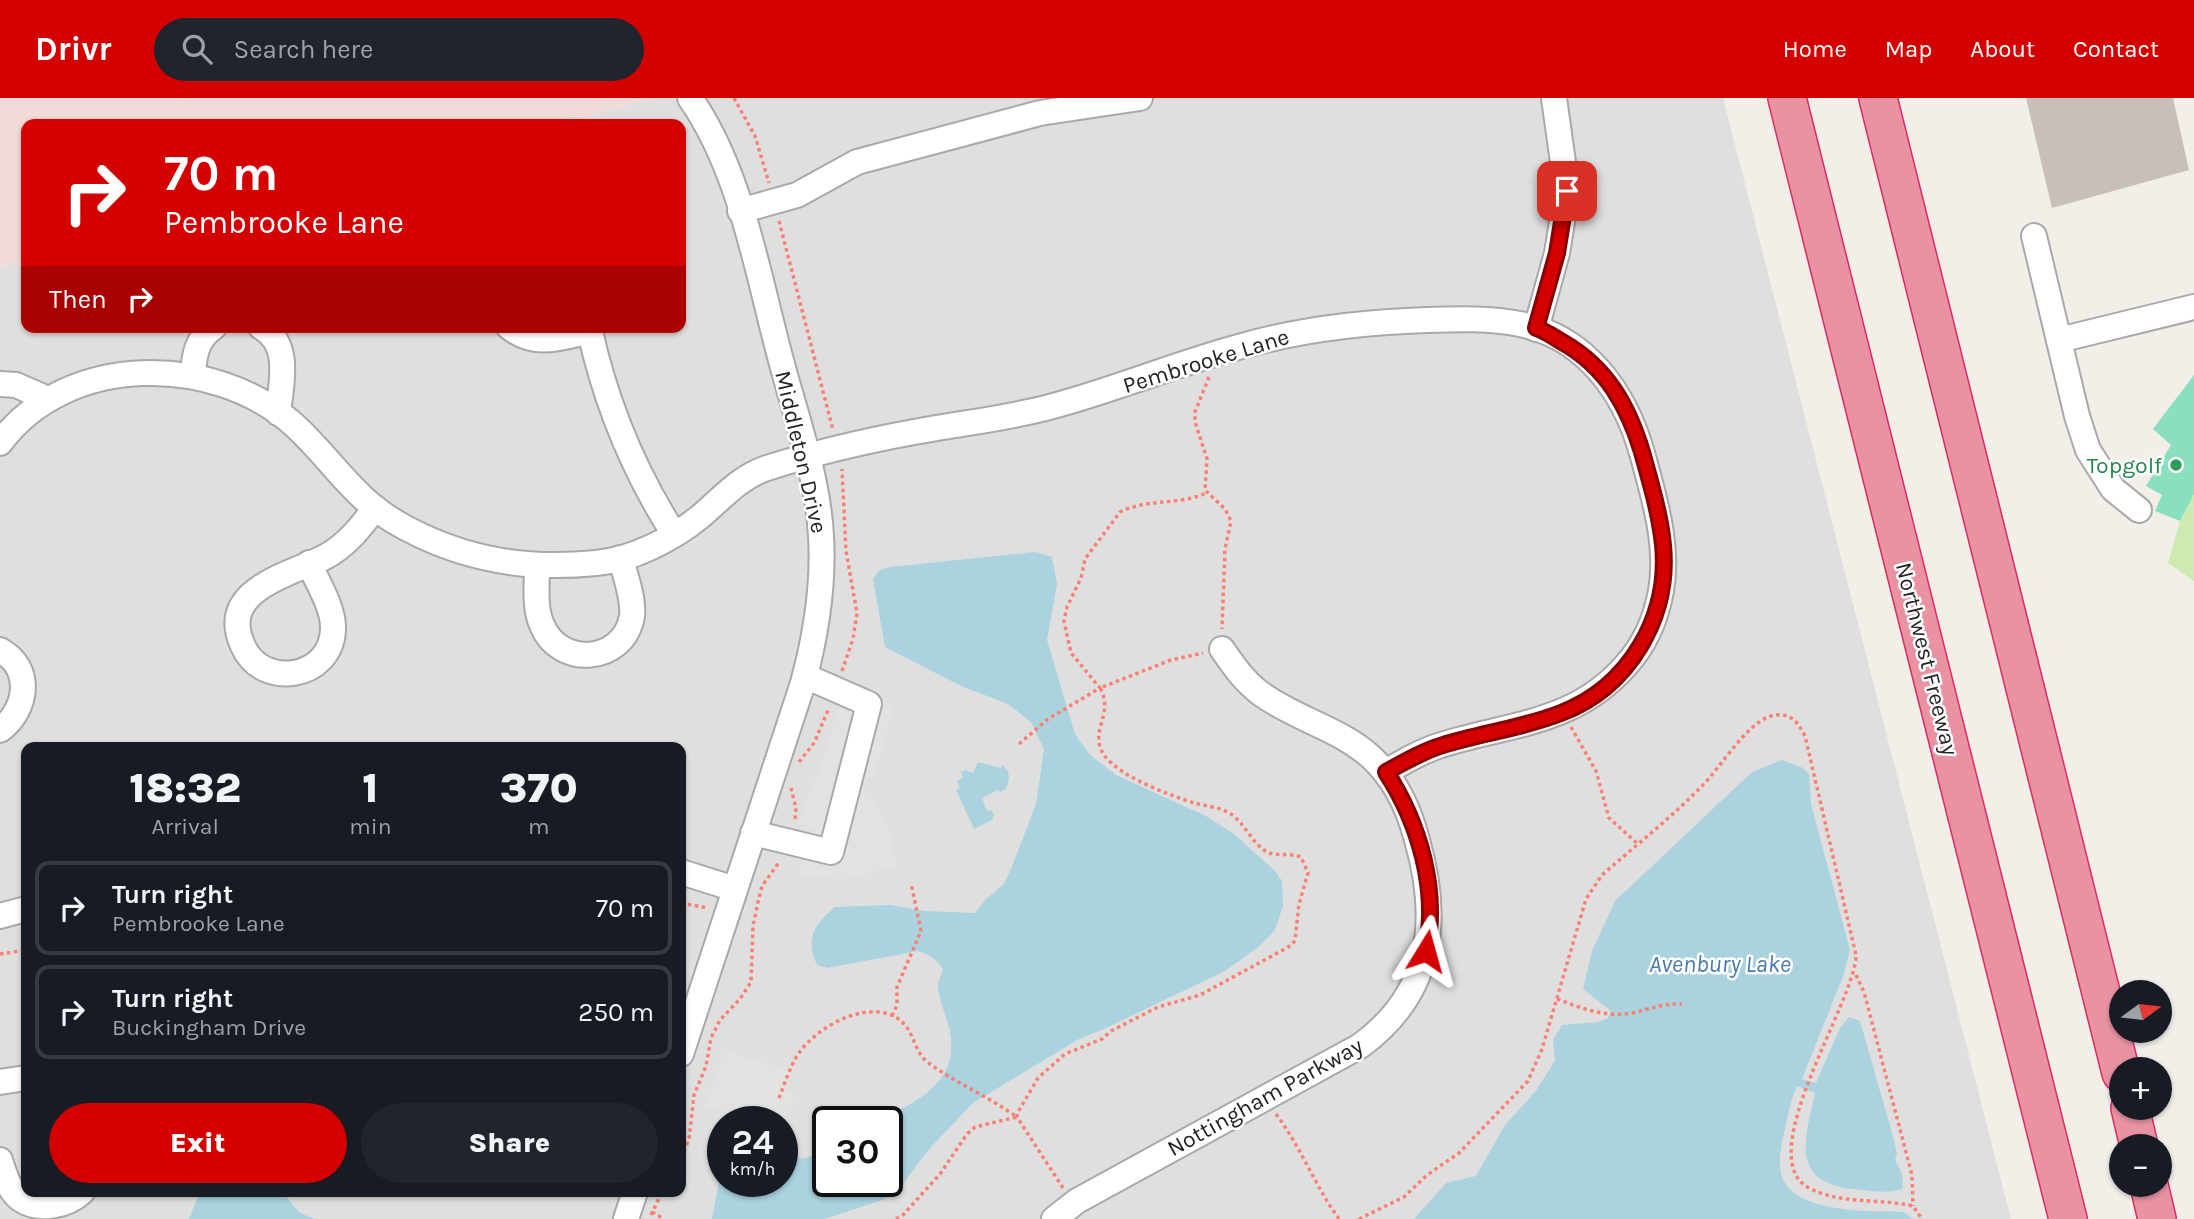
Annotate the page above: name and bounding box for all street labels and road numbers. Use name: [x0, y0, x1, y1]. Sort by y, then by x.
street label: Pembrooke Lane: [1120, 323, 1292, 399]
street label: Middleton Drive: [769, 368, 833, 536]
street label: Northwest Freeway: [1890, 560, 1964, 759]
street label: Nottingham Parkway: [1162, 1032, 1368, 1162]

